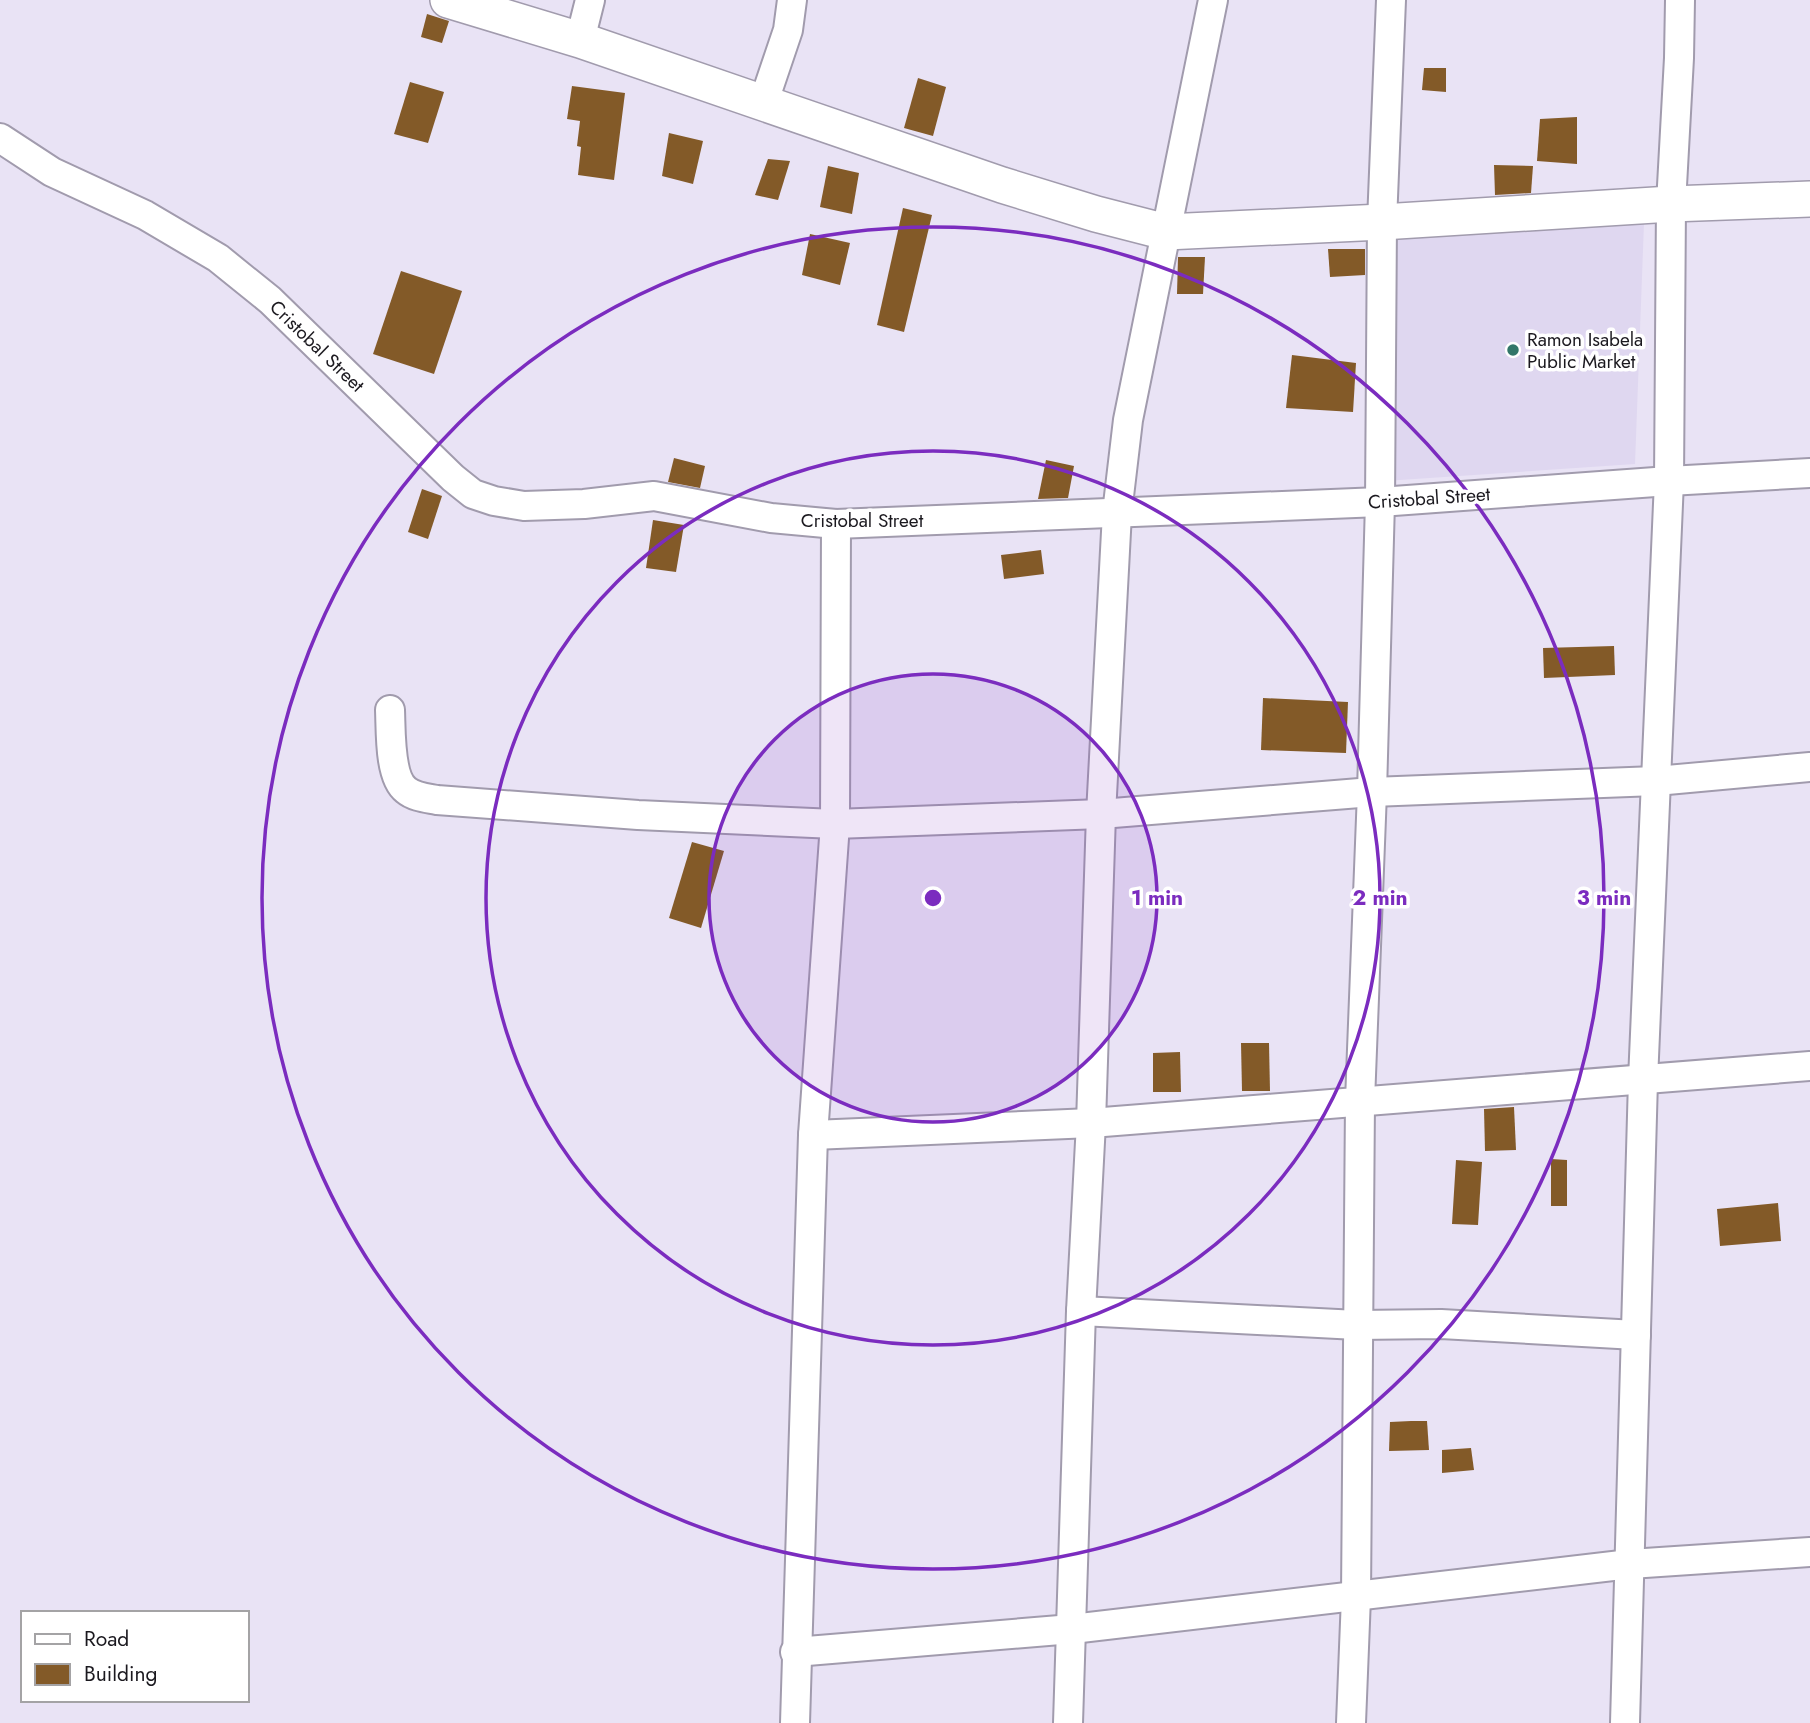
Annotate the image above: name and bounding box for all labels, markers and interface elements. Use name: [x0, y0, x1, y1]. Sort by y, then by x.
street label: Cristobal Street: [264, 294, 371, 399]
place label: Ramon Isabela Public Market: [1527, 326, 1643, 375]
marker: Ramon Isabela Public Market: [1505, 342, 1521, 358]
street label: Cristobal Street: [1367, 480, 1491, 516]
street label: Cristobal Street: [801, 507, 924, 534]
text: 1 min: [1131, 883, 1183, 913]
text: 2 min: [1352, 883, 1408, 913]
text: 3 min: [1577, 883, 1631, 913]
centre of rings: [921, 886, 945, 910]
legend: [21, 1611, 248, 1702]
text: Road: [84, 1624, 129, 1654]
text: Building: [84, 1659, 157, 1689]

